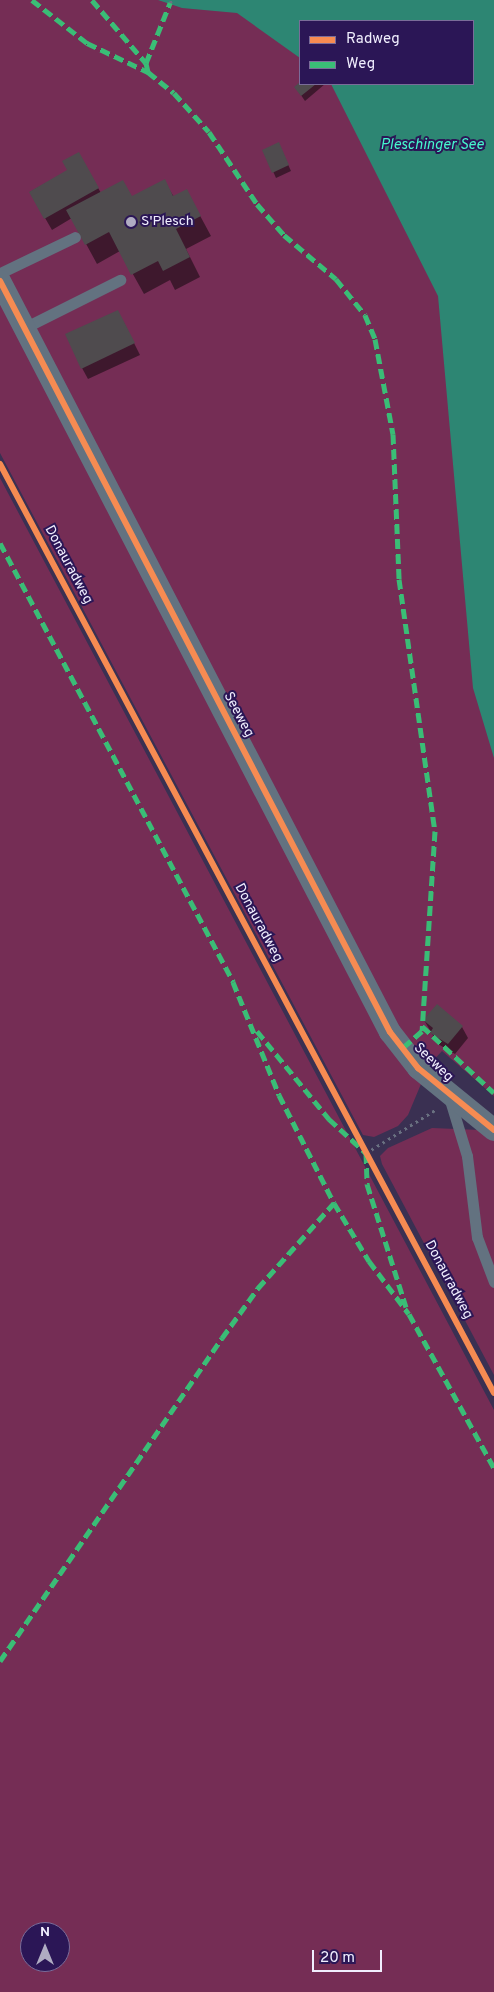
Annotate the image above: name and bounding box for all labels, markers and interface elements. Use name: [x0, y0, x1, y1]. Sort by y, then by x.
legend: [299, 20, 474, 85]
text: Radweg: [346, 30, 400, 49]
text: Weg: [346, 55, 375, 74]
water label: Pleschinger See: [380, 137, 484, 155]
place label: S'Plesch: [141, 214, 194, 230]
marker: S'Plesch: [125, 216, 137, 228]
street label: Donauradweg: [40, 523, 96, 607]
street label: Seeweg: [219, 689, 257, 741]
street label: Donauradweg: [230, 881, 286, 965]
street label: Seeweg: [410, 1040, 456, 1086]
street label: Donauradweg: [420, 1238, 476, 1322]
north arrow: [20, 1922, 70, 1972]
text: N: [40, 1924, 50, 1941]
scale bar: [314, 1940, 384, 1972]
text: 20 m: [320, 1949, 355, 1968]

